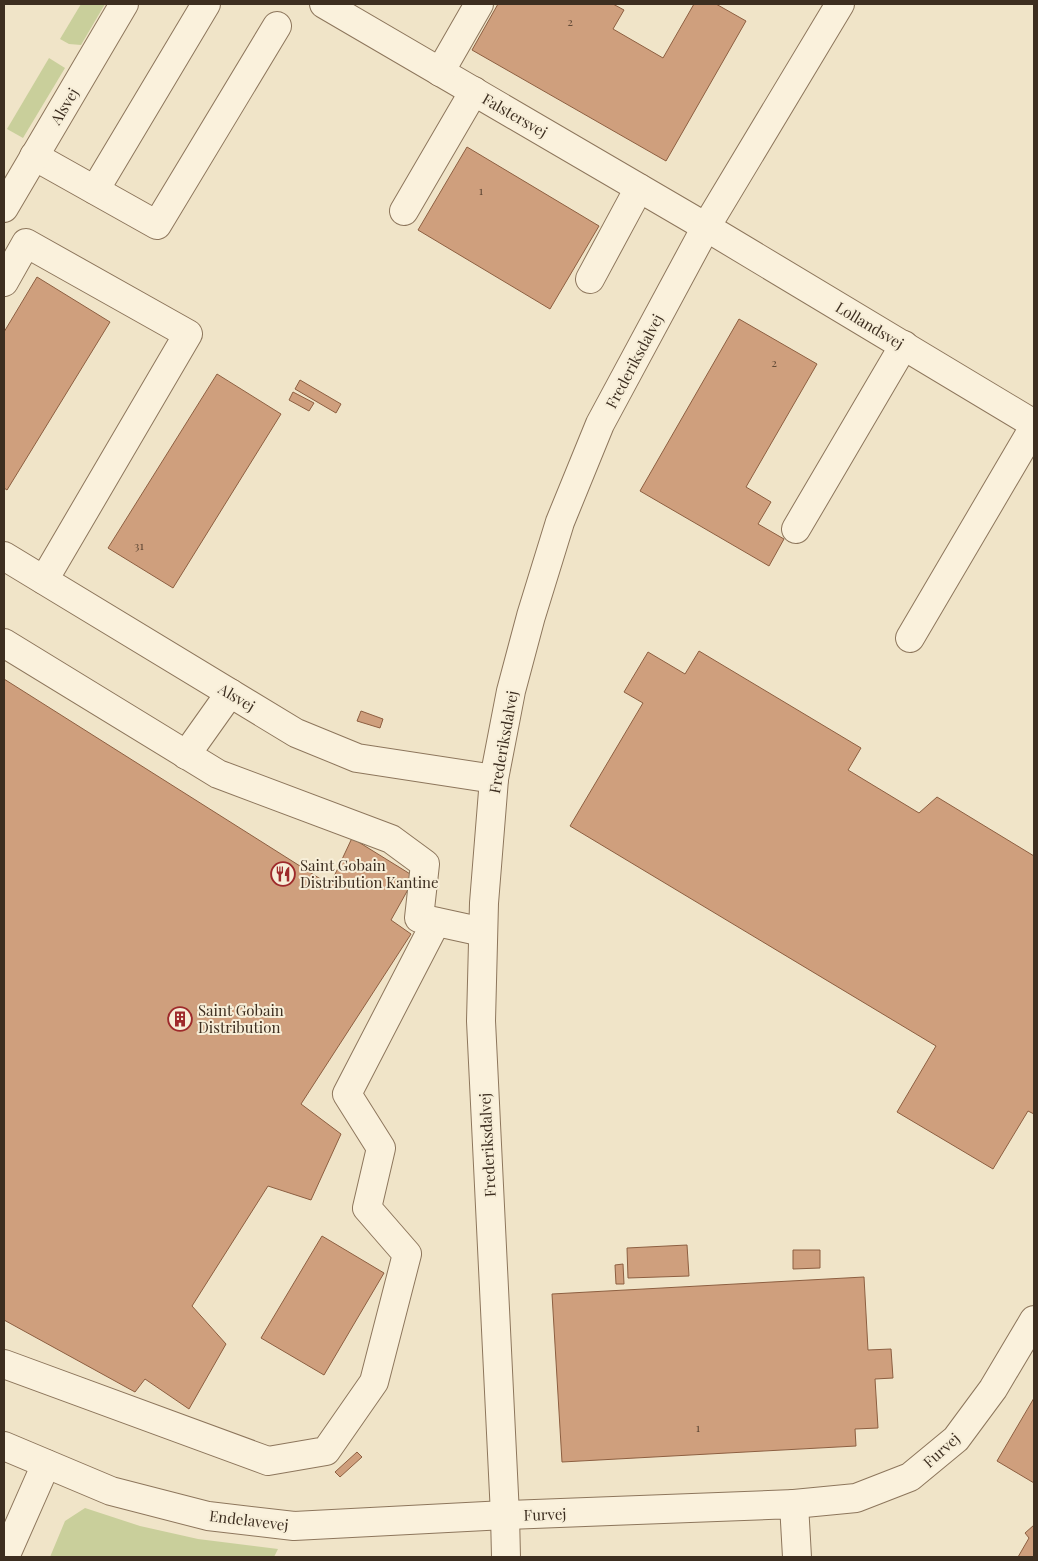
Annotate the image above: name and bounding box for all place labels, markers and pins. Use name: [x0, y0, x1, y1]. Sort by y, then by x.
place label: Saint Gobain Distribution Kantine: [300, 855, 439, 892]
restaurant icon: Saint Gobain Distribution Kantine: [270, 861, 296, 887]
place label: Saint Gobain Distribution: [198, 1000, 284, 1037]
building icon: Saint Gobain Distribution: [167, 1006, 193, 1032]

